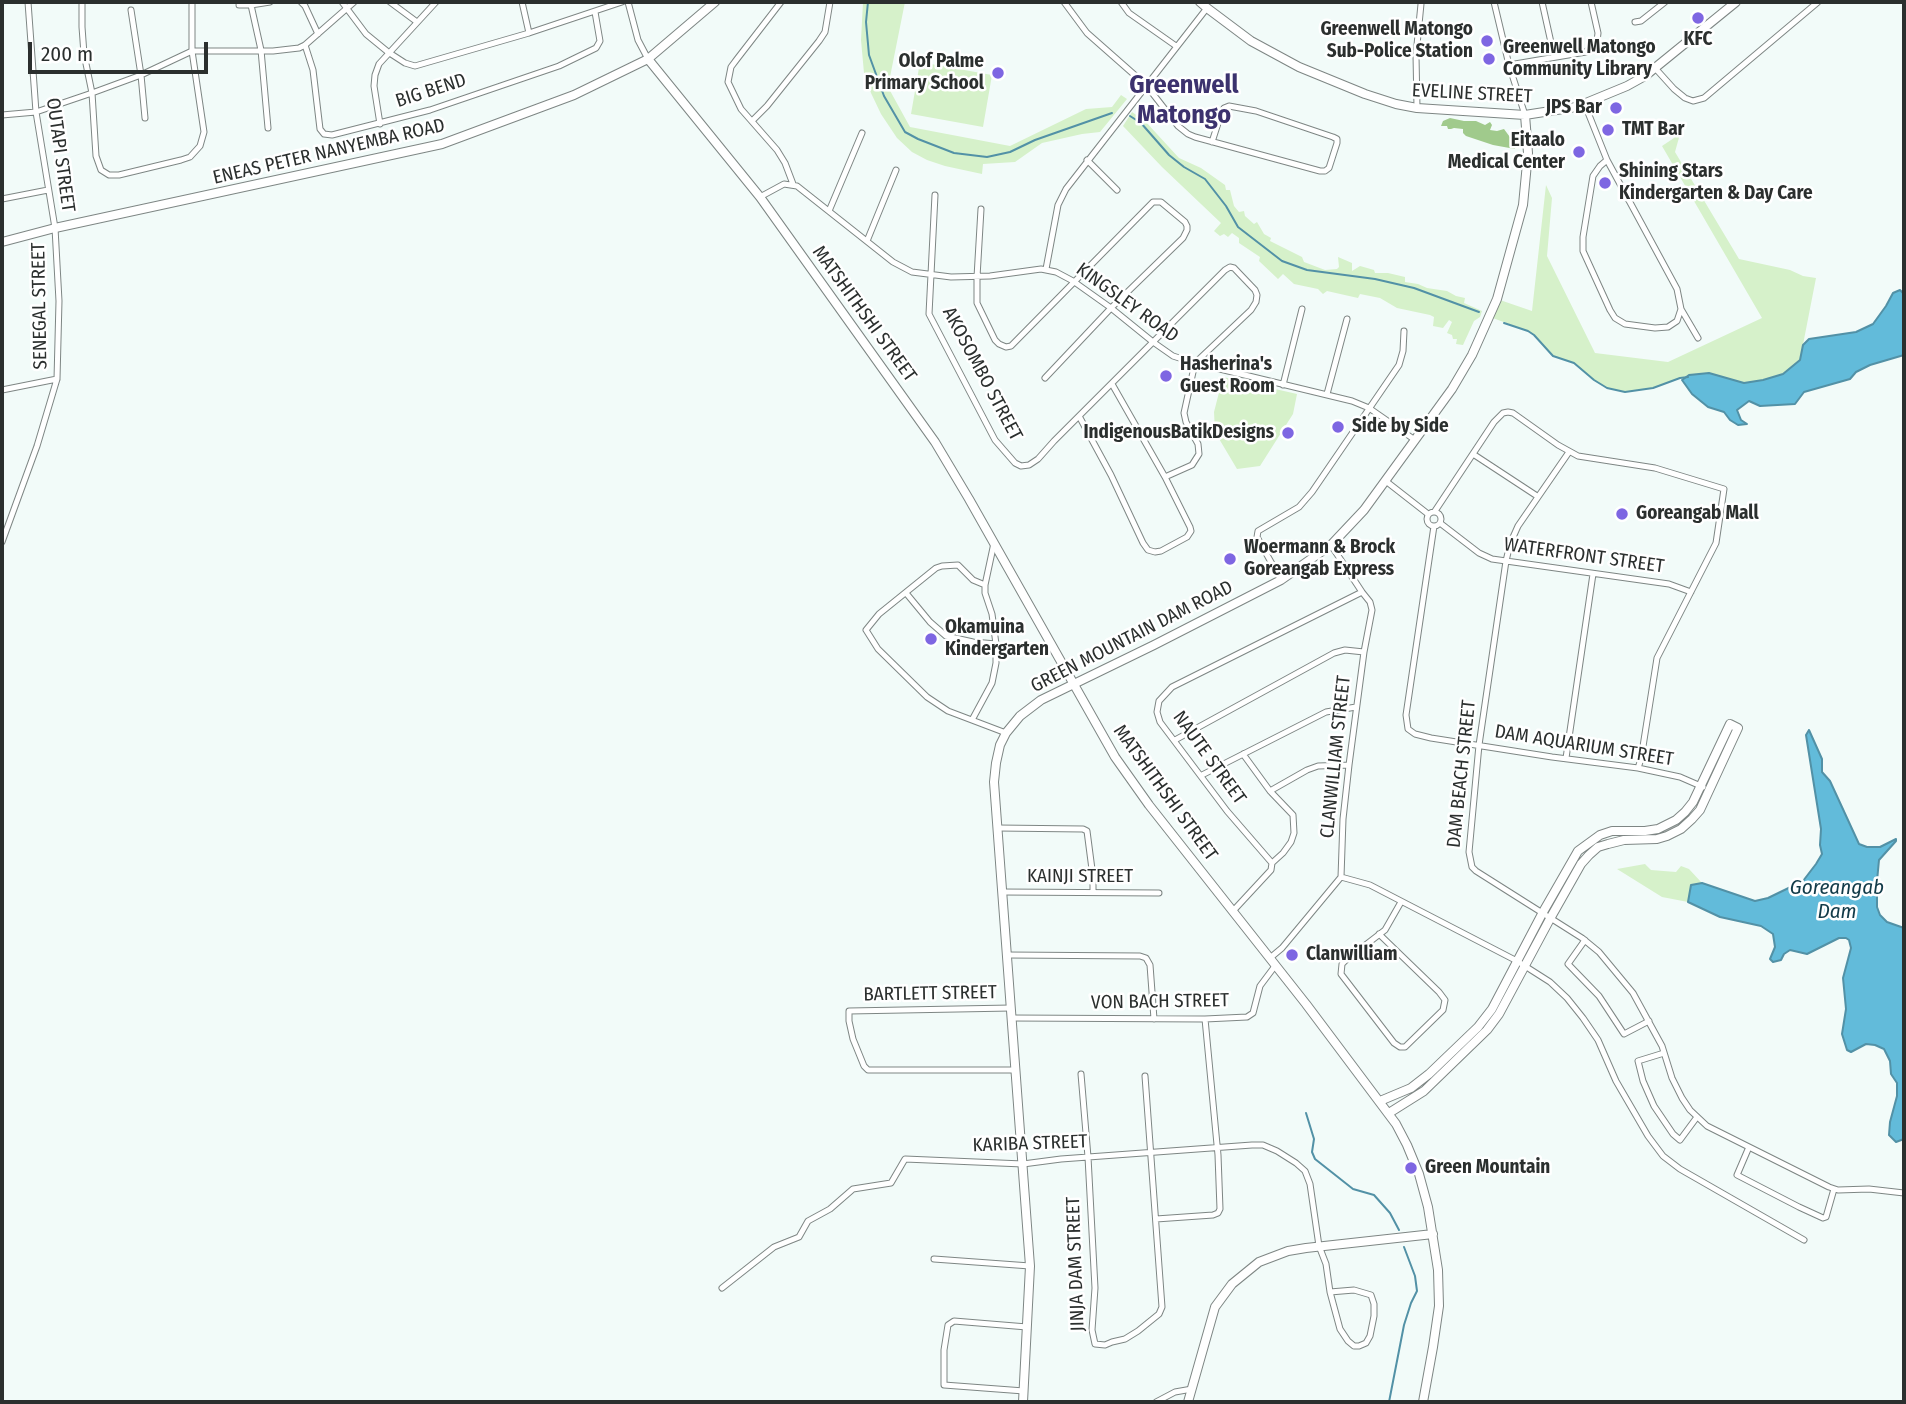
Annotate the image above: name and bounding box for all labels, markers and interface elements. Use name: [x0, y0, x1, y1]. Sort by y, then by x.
marker: KFC: [1690, 10, 1706, 26]
place label: Greenwell Matongo Sub-Police Station: [1320, 19, 1473, 63]
scale bar: [32, 28, 212, 72]
place label: KFC: [1683, 29, 1713, 51]
marker: Greenwell Matongo Sub-Police Station: [1479, 33, 1495, 49]
place label: Greenwell Matongo Community Library: [1503, 37, 1656, 81]
text: 200 m: [41, 41, 93, 67]
place label: Olof Palme Primary School: [865, 51, 984, 95]
marker: Greenwell Matongo Community Library: [1481, 51, 1497, 67]
marker: Olof Palme Primary School: [990, 65, 1006, 81]
street label: BIG BEND: [393, 69, 469, 113]
district label: Greenwell Matongo: [1129, 70, 1239, 132]
street label: EVELINE STREET: [1411, 79, 1533, 109]
street label: OUTAPI STREET: [41, 96, 79, 214]
place label: JPS Bar: [1546, 97, 1602, 119]
marker: JPS Bar: [1608, 100, 1624, 116]
street label: ENEAS PETER NANYEMBA ROAD: [211, 114, 447, 190]
place label: TMT Bar: [1622, 119, 1685, 141]
marker: TMT Bar: [1600, 122, 1616, 138]
place label: Eitaalo Medical Center: [1448, 130, 1565, 174]
marker: Eitaalo Medical Center: [1571, 144, 1587, 160]
place label: Shining Stars Kindergarten & Day Care: [1619, 161, 1813, 205]
marker: Shining Stars Kindergarten & Day Care: [1597, 175, 1613, 191]
street label: SENEGAL STREET: [27, 242, 53, 370]
street label: MATSHITHSHI STREET: [807, 242, 921, 386]
street label: KINGSLEY ROAD: [1071, 258, 1183, 348]
street label: AKOSOMBO STREET: [937, 303, 1027, 445]
place label: Hasherina's Guest Room: [1180, 354, 1275, 398]
marker: Hasherina's Guest Room: [1158, 368, 1174, 384]
place label: Side by Side: [1352, 416, 1449, 438]
marker: Side by Side: [1330, 419, 1346, 435]
place label: IndigenousBatikDesigns: [1083, 422, 1274, 444]
marker: IndigenousBatikDesigns: [1280, 425, 1296, 441]
place label: Goreangab Mall: [1636, 503, 1759, 525]
marker: Goreangab Mall: [1614, 506, 1630, 522]
street label: WATERFRONT STREET: [1503, 533, 1665, 579]
place label: Woermann & Brock Goreangab Express: [1244, 537, 1395, 581]
marker: Woermann & Brock Goreangab Express: [1222, 551, 1238, 567]
street label: GREEN MOUNTAIN DAM ROAD: [1027, 576, 1237, 698]
place label: Okamuina Kindergarten: [945, 617, 1049, 661]
marker: Okamuina Kindergarten: [923, 631, 939, 647]
street label: CLANWILLIAM STREET: [1316, 675, 1356, 839]
street label: DAM BEACH STREET: [1443, 699, 1481, 849]
street label: NAUTE STREET: [1168, 707, 1250, 809]
street label: MATSHITHSHI STREET: [1108, 721, 1222, 865]
street label: DAM AQUARIUM STREET: [1493, 721, 1675, 771]
street label: KAINJI STREET: [1027, 866, 1133, 888]
water label: Goreangab Dam: [1790, 875, 1884, 925]
place label: Clanwilliam: [1306, 944, 1397, 966]
marker: Clanwilliam: [1284, 947, 1300, 963]
street label: BARTLETT STREET: [863, 981, 997, 1007]
street label: VON BACH STREET: [1091, 989, 1229, 1015]
street label: KARIBA STREET: [972, 1131, 1088, 1157]
place label: Green Mountain: [1425, 1157, 1550, 1179]
marker: Green Mountain: [1403, 1160, 1419, 1176]
street label: JINJA DAM STREET: [1062, 1196, 1090, 1332]

